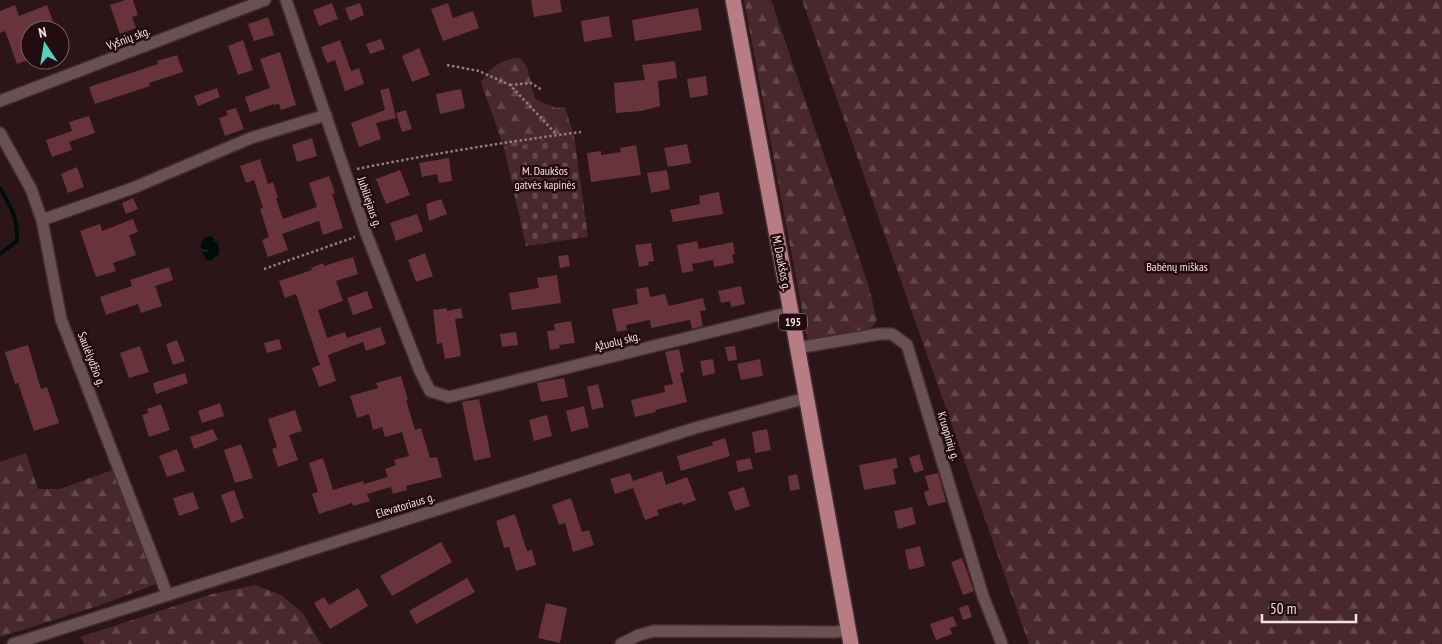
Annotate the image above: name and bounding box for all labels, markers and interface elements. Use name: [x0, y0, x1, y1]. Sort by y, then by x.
north arrow: [20, 20, 70, 70]
text: N: [37, 23, 48, 42]
street label: Vyšnių skg.: [103, 23, 152, 54]
park label: M. Daukšos gatvės kapinės: [515, 163, 576, 192]
street label: Jubiliejaus g.: [354, 174, 386, 229]
street label: M. Daukšos g.: [769, 234, 795, 292]
park label: Babėnų miškas: [1146, 259, 1208, 274]
road number: 195: [779, 314, 807, 331]
street label: Ąžuolų skg.: [593, 328, 641, 354]
street label: Saulėlydžio g.: [75, 330, 109, 388]
street label: Kruopinių g.: [935, 410, 963, 462]
street label: Elevatoriaus g.: [374, 489, 436, 521]
scale bar: [1262, 592, 1356, 624]
text: 50 m: [1270, 599, 1296, 618]

